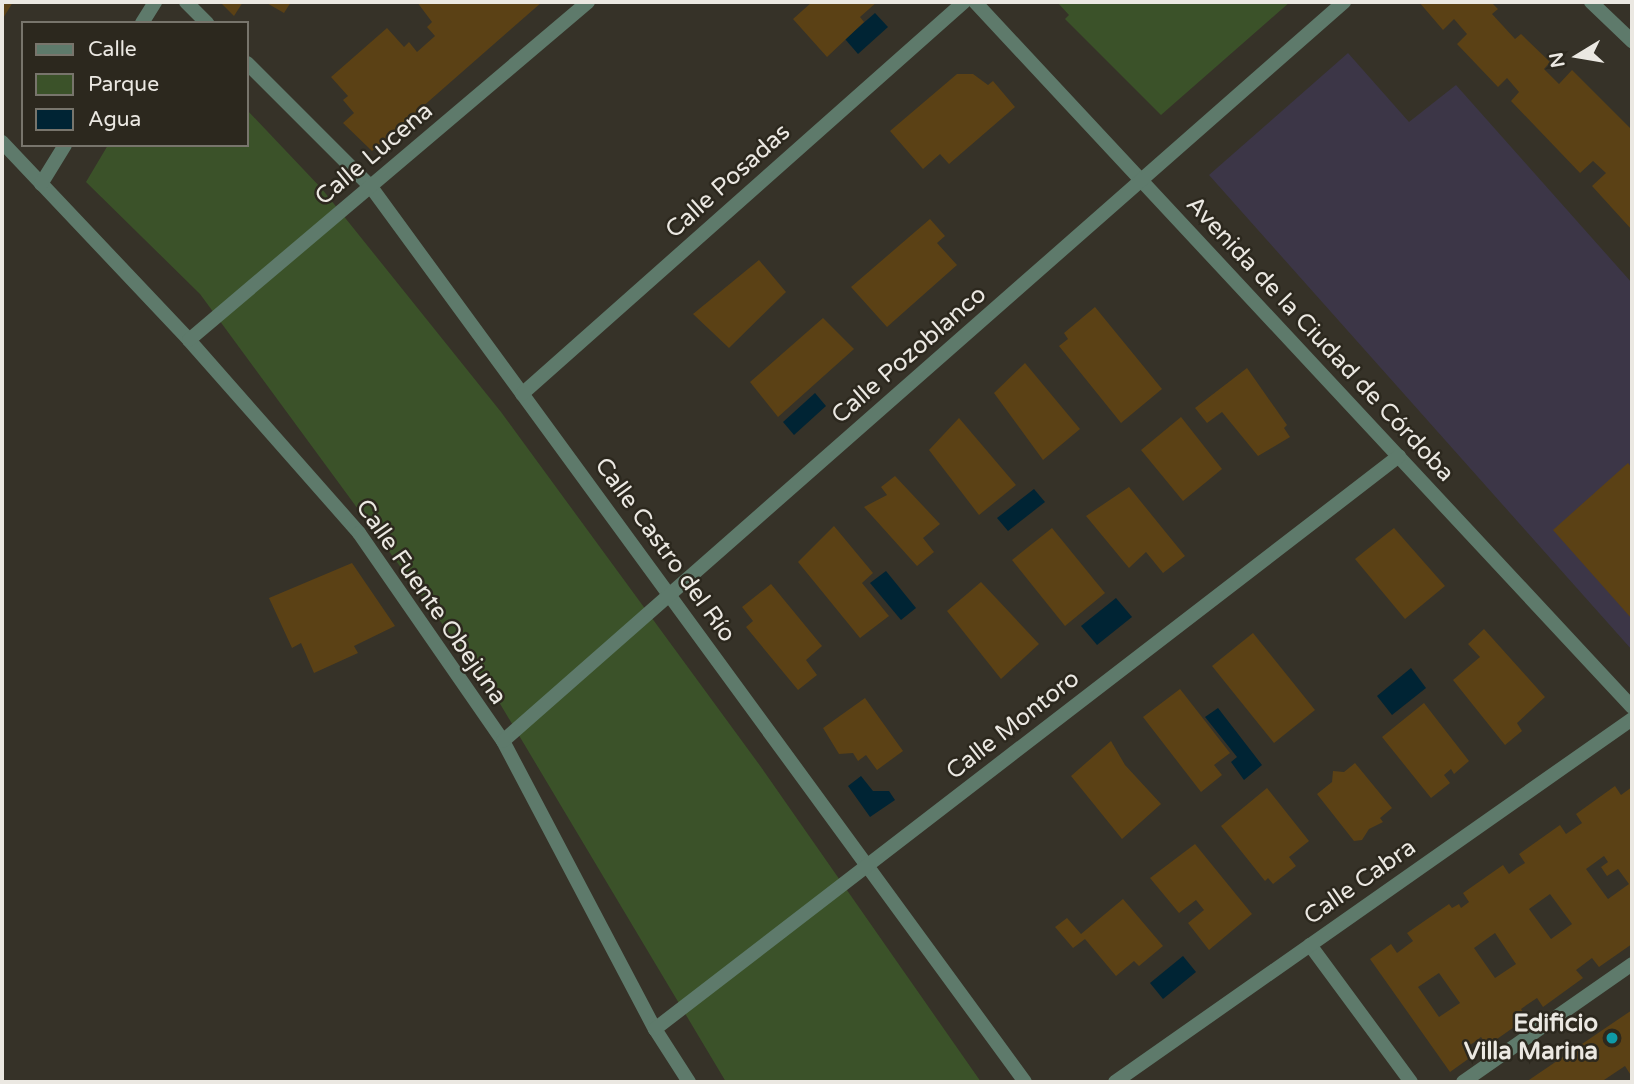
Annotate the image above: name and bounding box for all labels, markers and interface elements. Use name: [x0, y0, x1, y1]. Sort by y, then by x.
legend: [21, 21, 248, 147]
north arrow: [1543, 21, 1613, 91]
text: Calle: [88, 37, 137, 62]
text: N: [1545, 50, 1570, 70]
text: Parque: [88, 72, 159, 97]
street label: Calle Lucena: [309, 96, 439, 212]
text: Agua: [88, 107, 141, 132]
street label: Calle Posadas: [660, 118, 796, 244]
street label: Avenida de la Ciudad de Córdoba: [1180, 190, 1460, 488]
street label: Calle Pozoblanco: [826, 280, 992, 430]
street label: Calle Castro del Río: [588, 452, 742, 648]
street label: Calle Fuente Obejuna: [349, 494, 513, 710]
street label: Calle Montoro: [941, 664, 1085, 786]
street label: Calle Cabra: [1299, 833, 1421, 931]
place label: Edificio Villa Marina: [1464, 1010, 1598, 1066]
marker: Edificio Villa Marina: [1604, 1030, 1620, 1046]

